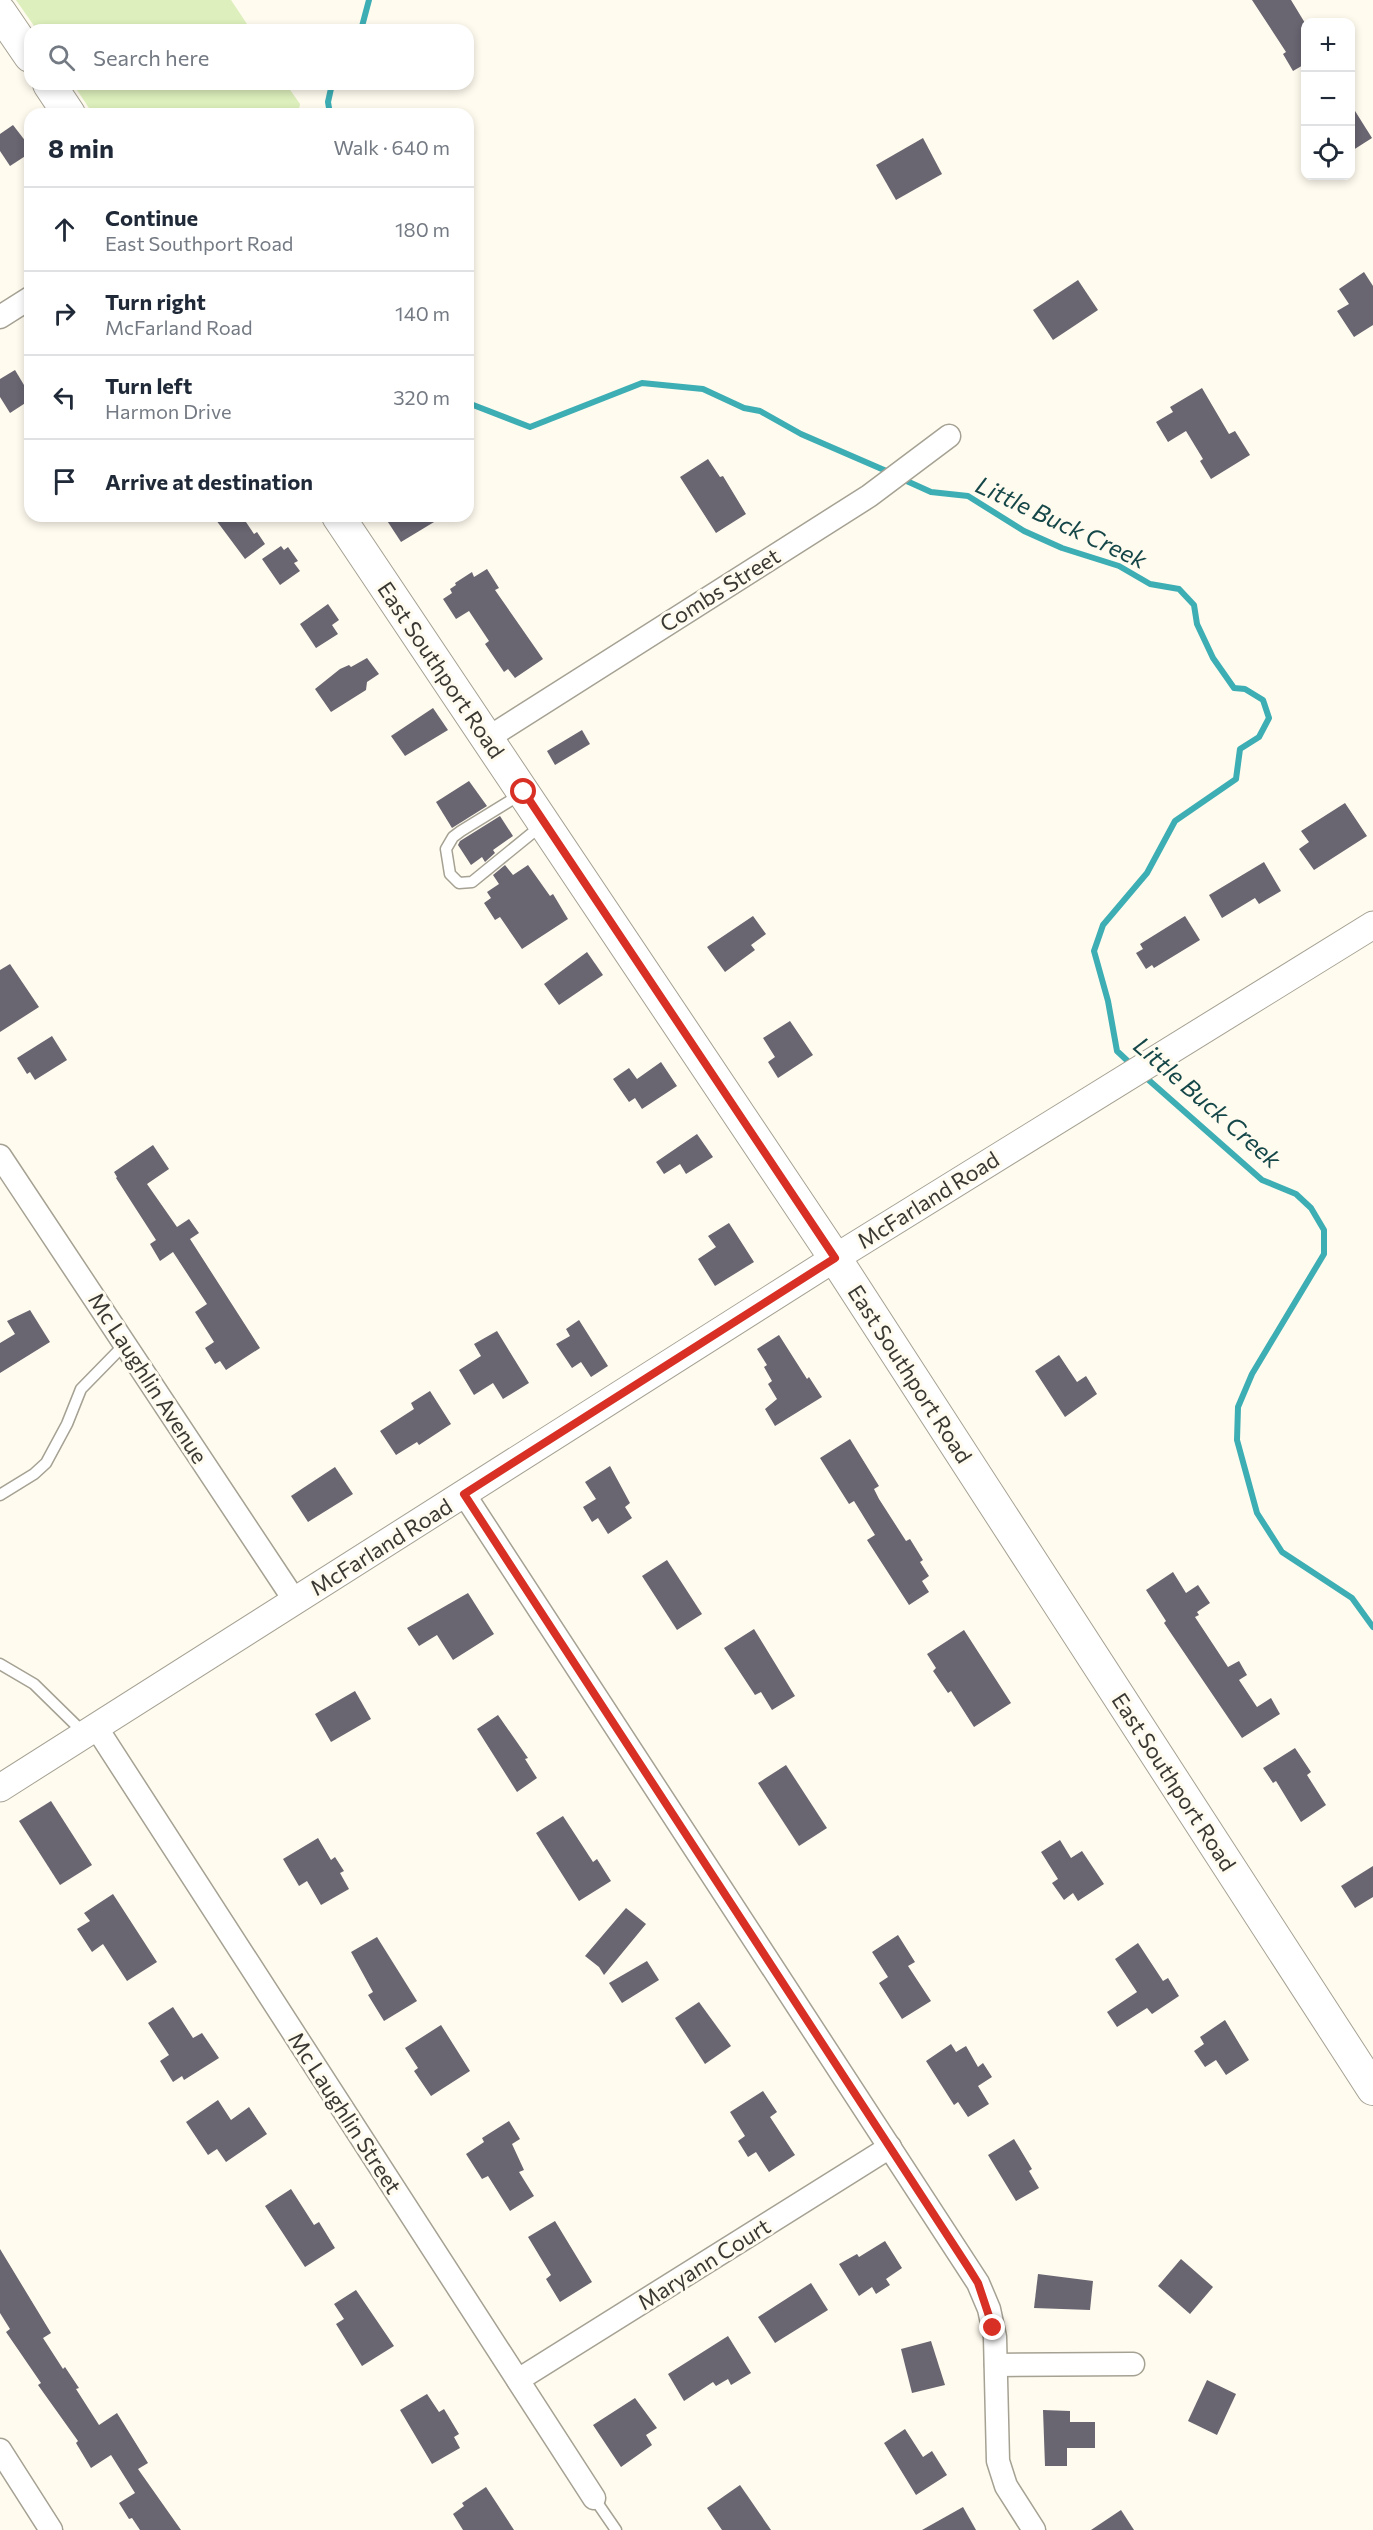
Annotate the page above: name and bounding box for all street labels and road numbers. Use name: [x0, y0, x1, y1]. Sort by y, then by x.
street label: Combs Street: [655, 542, 785, 637]
street label: East Southport Road: [372, 576, 511, 763]
street label: McFarland Road: [852, 1145, 1004, 1254]
street label: East Southport Road: [843, 1279, 978, 1468]
street label: Mc Laughlin Avenue: [83, 1287, 214, 1468]
street label: McFarland Road: [305, 1492, 457, 1601]
street label: East Southport Road: [1107, 1687, 1242, 1876]
street label: Mc Laughlin Street: [283, 2027, 408, 2199]
street label: Maryann Court: [632, 2212, 775, 2315]

